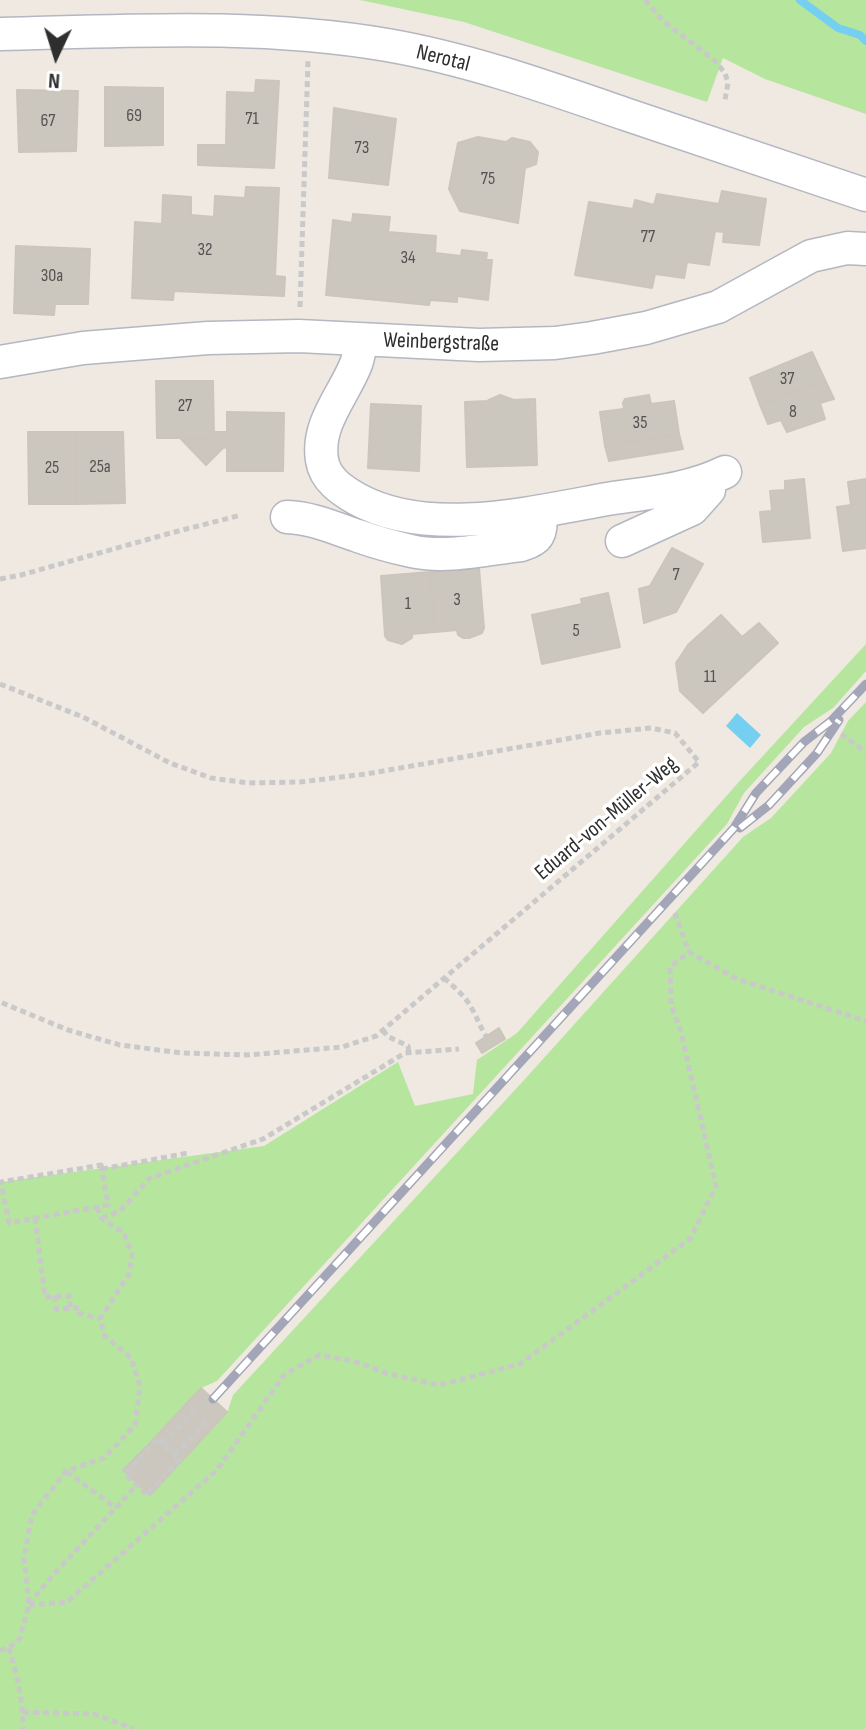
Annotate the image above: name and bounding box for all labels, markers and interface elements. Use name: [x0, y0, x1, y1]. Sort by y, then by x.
north arrow: [16, 16, 96, 96]
street label: Nerotal: [413, 40, 473, 78]
text: N: [47, 67, 61, 94]
house number: 69: [126, 105, 142, 127]
house number: 71: [245, 108, 259, 130]
house number: 67: [40, 110, 56, 132]
house number: 73: [355, 137, 369, 159]
house number: 75: [481, 168, 495, 190]
house number: 77: [641, 226, 655, 248]
house number: 32: [198, 239, 212, 261]
house number: 34: [400, 247, 416, 269]
house number: 30a: [41, 265, 63, 287]
street label: Weinbergstraße: [383, 328, 499, 358]
house number: 37: [780, 368, 794, 390]
house number: 27: [178, 395, 192, 417]
house number: 8: [789, 401, 797, 423]
house number: 35: [633, 412, 647, 434]
house number: 25a: [89, 456, 111, 478]
house number: 25: [45, 457, 59, 479]
house number: 7: [672, 564, 680, 586]
house number: 3: [453, 589, 461, 611]
house number: 1: [405, 593, 411, 615]
house number: 5: [572, 620, 580, 642]
house number: 11: [704, 666, 716, 688]
street label: Eduard-von-Müller-Weg: [530, 752, 684, 886]

